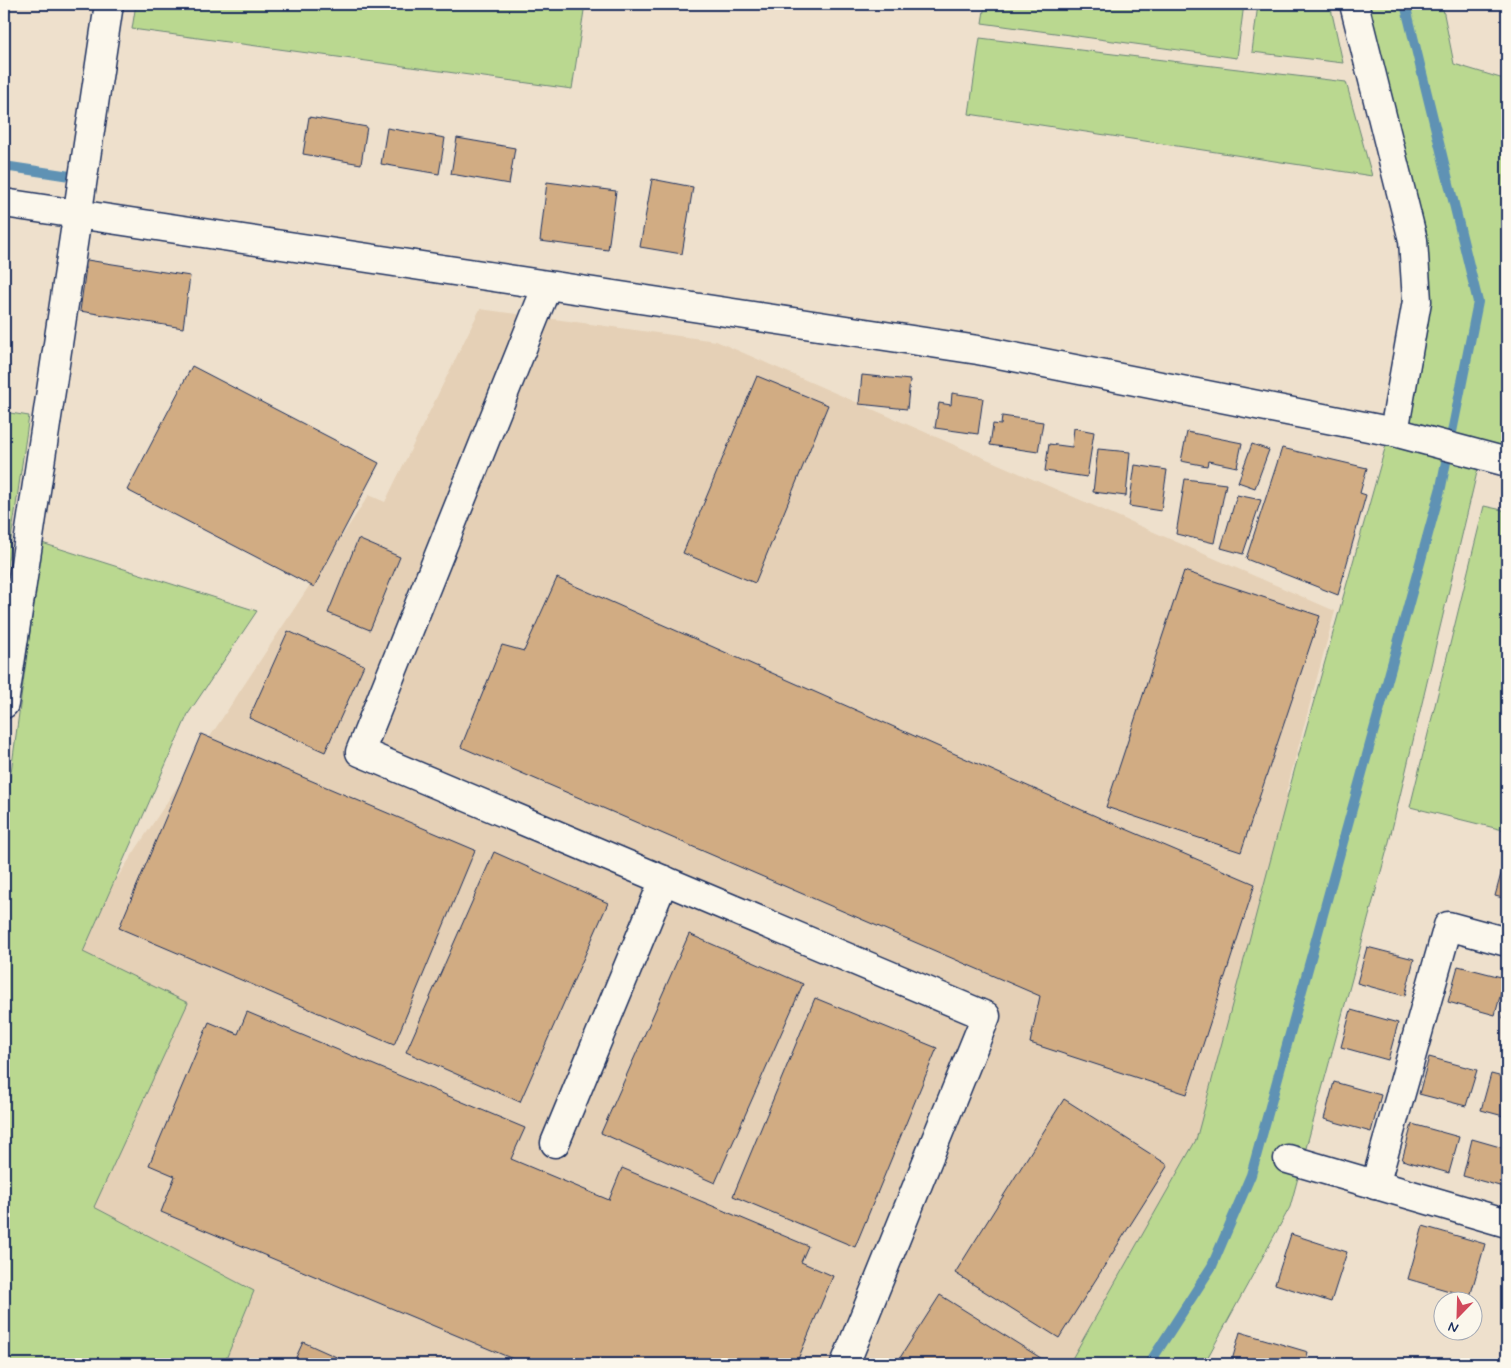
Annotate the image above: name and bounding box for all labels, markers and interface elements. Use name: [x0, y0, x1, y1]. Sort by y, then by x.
north arrow: [1434, 1290, 1484, 1340]
text: N: [1446, 1317, 1461, 1337]

